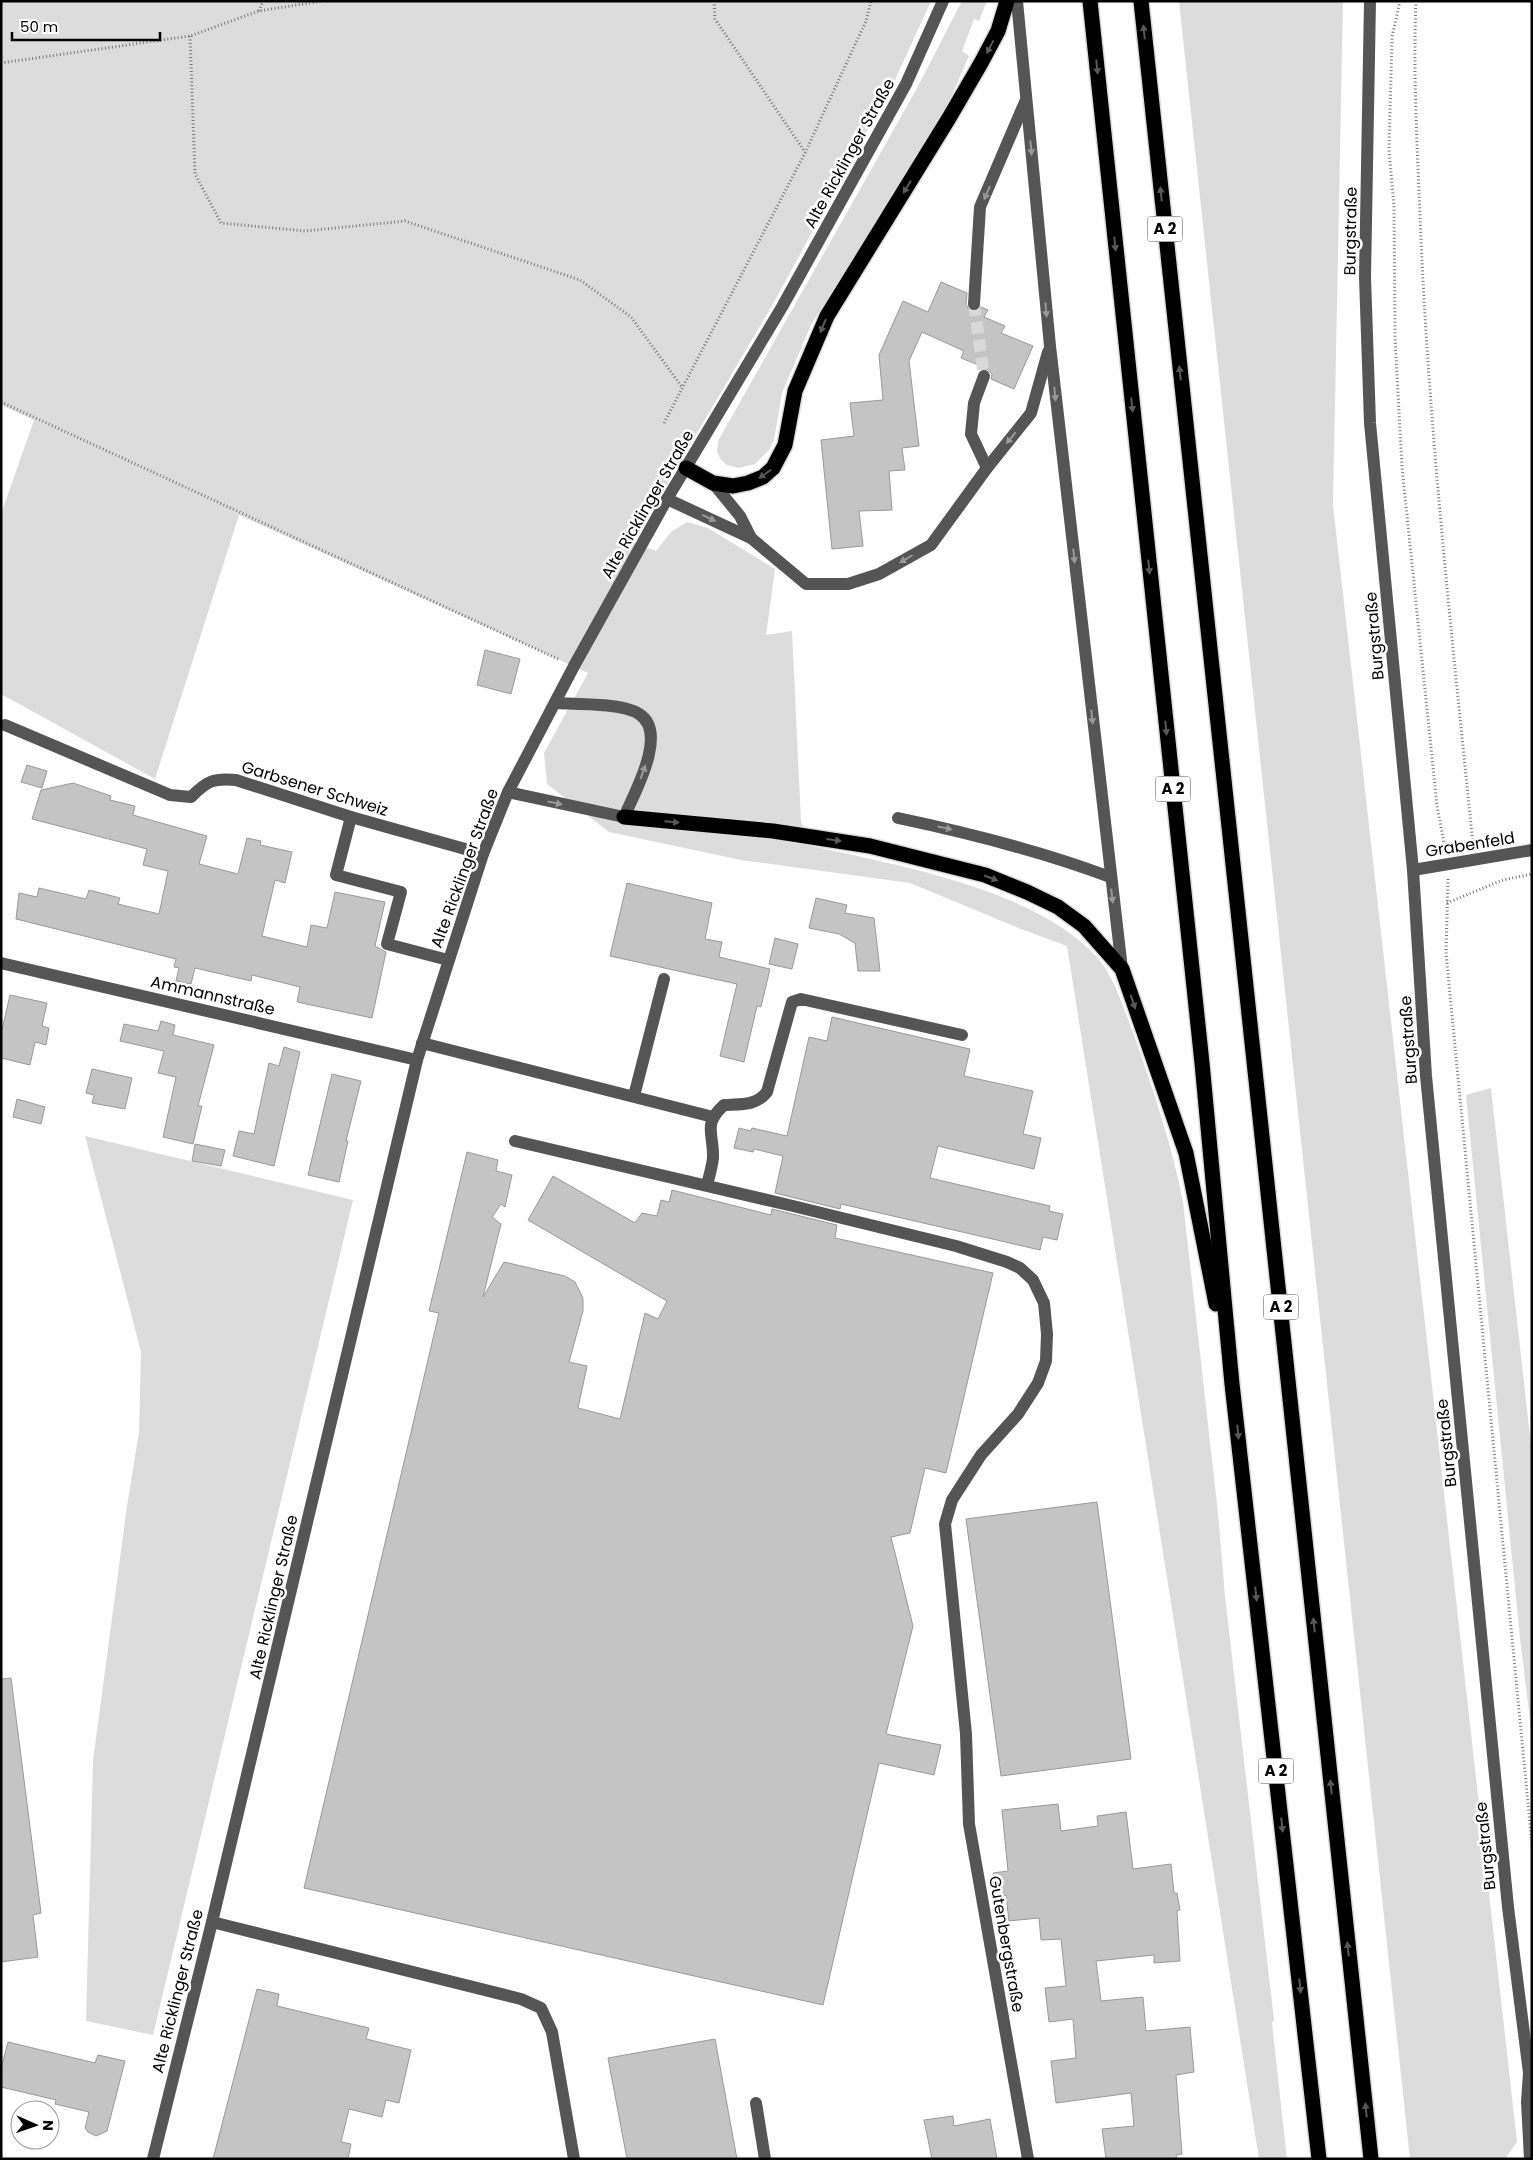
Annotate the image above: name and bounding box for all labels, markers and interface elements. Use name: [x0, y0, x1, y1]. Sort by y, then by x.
scale bar: [12, 10, 160, 42]
text: 50 m: [20, 16, 58, 37]
one-way arrow: [1140, 24, 1148, 40]
one-way arrow: [986, 39, 994, 54]
one-way arrow: [1093, 59, 1101, 75]
street label: Alte Ricklinger Straße: [799, 74, 900, 232]
one-way arrow: [1027, 140, 1035, 156]
one-way arrow: [903, 180, 912, 193]
one-way arrow: [982, 186, 990, 200]
one-way arrow: [1157, 186, 1165, 202]
street label: Burgstraße: [1338, 186, 1363, 276]
road number: A 2: [1148, 216, 1182, 242]
one-way arrow: [1111, 236, 1119, 252]
one-way arrow: [1042, 302, 1050, 318]
one-way arrow: [819, 319, 827, 333]
one-way arrow: [1176, 365, 1184, 381]
one-way arrow: [1051, 387, 1059, 403]
one-way arrow: [1128, 397, 1136, 413]
street label: Alte Ricklinger Straße: [595, 426, 699, 583]
one-way arrow: [1006, 431, 1017, 444]
one-way arrow: [758, 469, 772, 479]
one-way arrow: [702, 514, 716, 522]
one-way arrow: [1070, 548, 1078, 564]
one-way arrow: [900, 554, 913, 563]
one-way arrow: [1145, 559, 1153, 575]
street label: Burgstraße: [1359, 591, 1390, 681]
one-way arrow: [1088, 709, 1096, 725]
one-way arrow: [1162, 721, 1170, 737]
street label: Garbsener Schweiz: [239, 755, 391, 822]
one-way arrow: [640, 765, 647, 780]
road number: A 2: [1156, 776, 1190, 802]
street label: Alte Ricklinger Straße: [425, 785, 504, 951]
one-way arrow: [548, 799, 563, 807]
one-way arrow: [664, 818, 680, 826]
one-way arrow: [938, 824, 953, 832]
street label: Grabenfeld: [1424, 826, 1516, 863]
one-way arrow: [826, 837, 842, 845]
one-way arrow: [984, 875, 999, 882]
one-way arrow: [1109, 888, 1117, 904]
street label: Ammannstraße: [149, 970, 277, 1021]
one-way arrow: [1129, 995, 1137, 1010]
street label: Burgstraße: [1394, 995, 1423, 1085]
road number: A 2: [1264, 1294, 1298, 1320]
street label: Burgstraße: [1430, 1398, 1463, 1488]
one-way arrow: [1234, 1425, 1242, 1441]
street label: Alte Ricklinger Straße: [243, 1512, 304, 1682]
one-way arrow: [1252, 1586, 1260, 1602]
one-way arrow: [1310, 1617, 1318, 1633]
road number: A 2: [1258, 1758, 1294, 1784]
one-way arrow: [1327, 1779, 1335, 1795]
street label: Burgstraße: [1469, 1801, 1502, 1891]
one-way arrow: [1278, 1817, 1286, 1833]
street label: Gutenbergstraße: [983, 1874, 1030, 2014]
street label: Alte Ricklinger Straße: [146, 1907, 209, 2076]
one-way arrow: [1344, 1940, 1352, 1956]
one-way arrow: [1296, 1979, 1304, 1995]
north arrow: [10, 2100, 60, 2150]
one-way arrow: [1361, 2102, 1369, 2118]
text: N: [38, 2120, 58, 2131]

